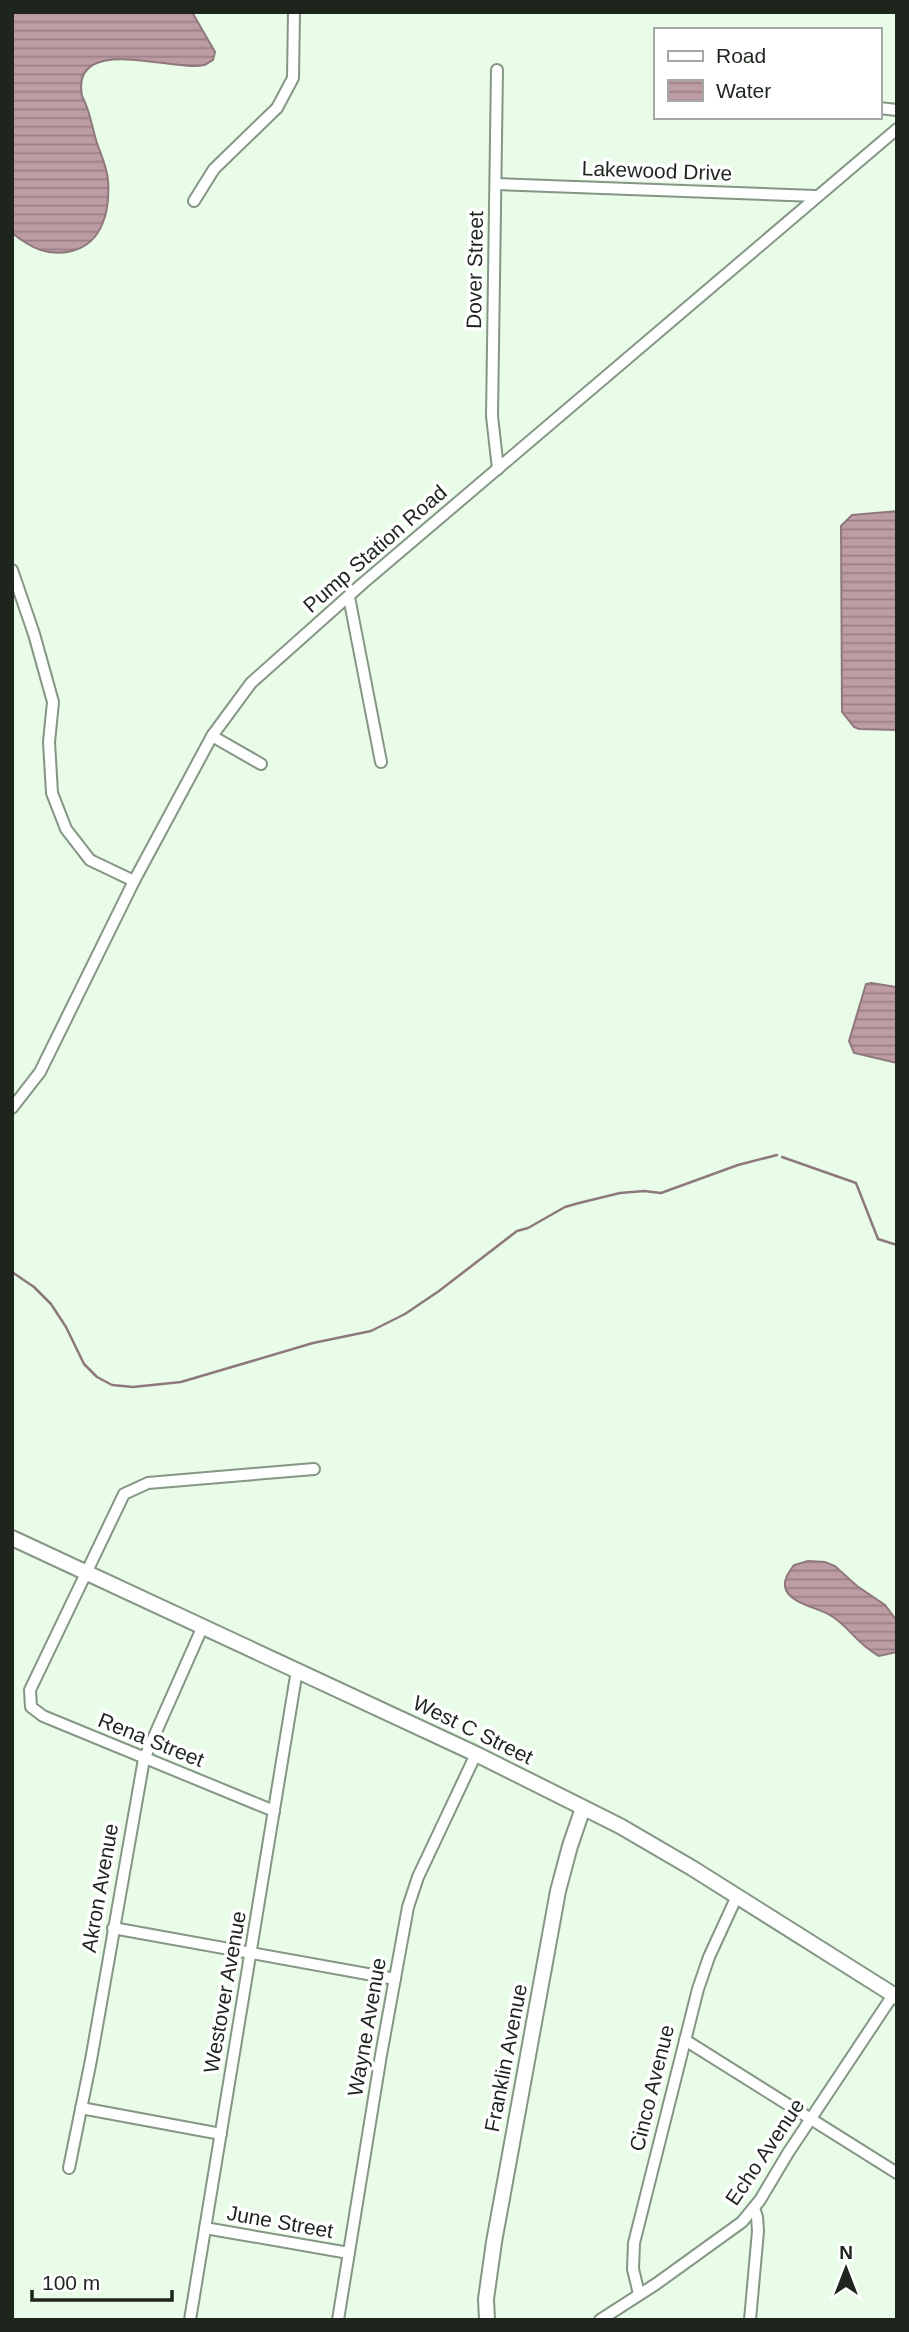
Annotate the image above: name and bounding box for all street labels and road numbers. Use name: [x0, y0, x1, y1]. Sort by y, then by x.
street label: Lakewood Drive: [581, 156, 733, 185]
street label: Dover Street: [462, 211, 487, 329]
street label: Pump Station Road: [298, 480, 451, 617]
street label: West C Street: [410, 1691, 537, 1769]
street label: Rena Street: [95, 1708, 208, 1771]
street label: Akron Avenue: [77, 1822, 122, 1954]
street label: Westover Avenue: [199, 1909, 250, 2075]
street label: Wayne Avenue: [343, 1956, 390, 2098]
street label: Franklin Avenue: [480, 1982, 531, 2134]
street label: Cinco Avenue: [625, 2022, 678, 2153]
street label: Echo Avenue: [721, 2094, 809, 2209]
street label: June Street: [225, 2201, 335, 2242]

